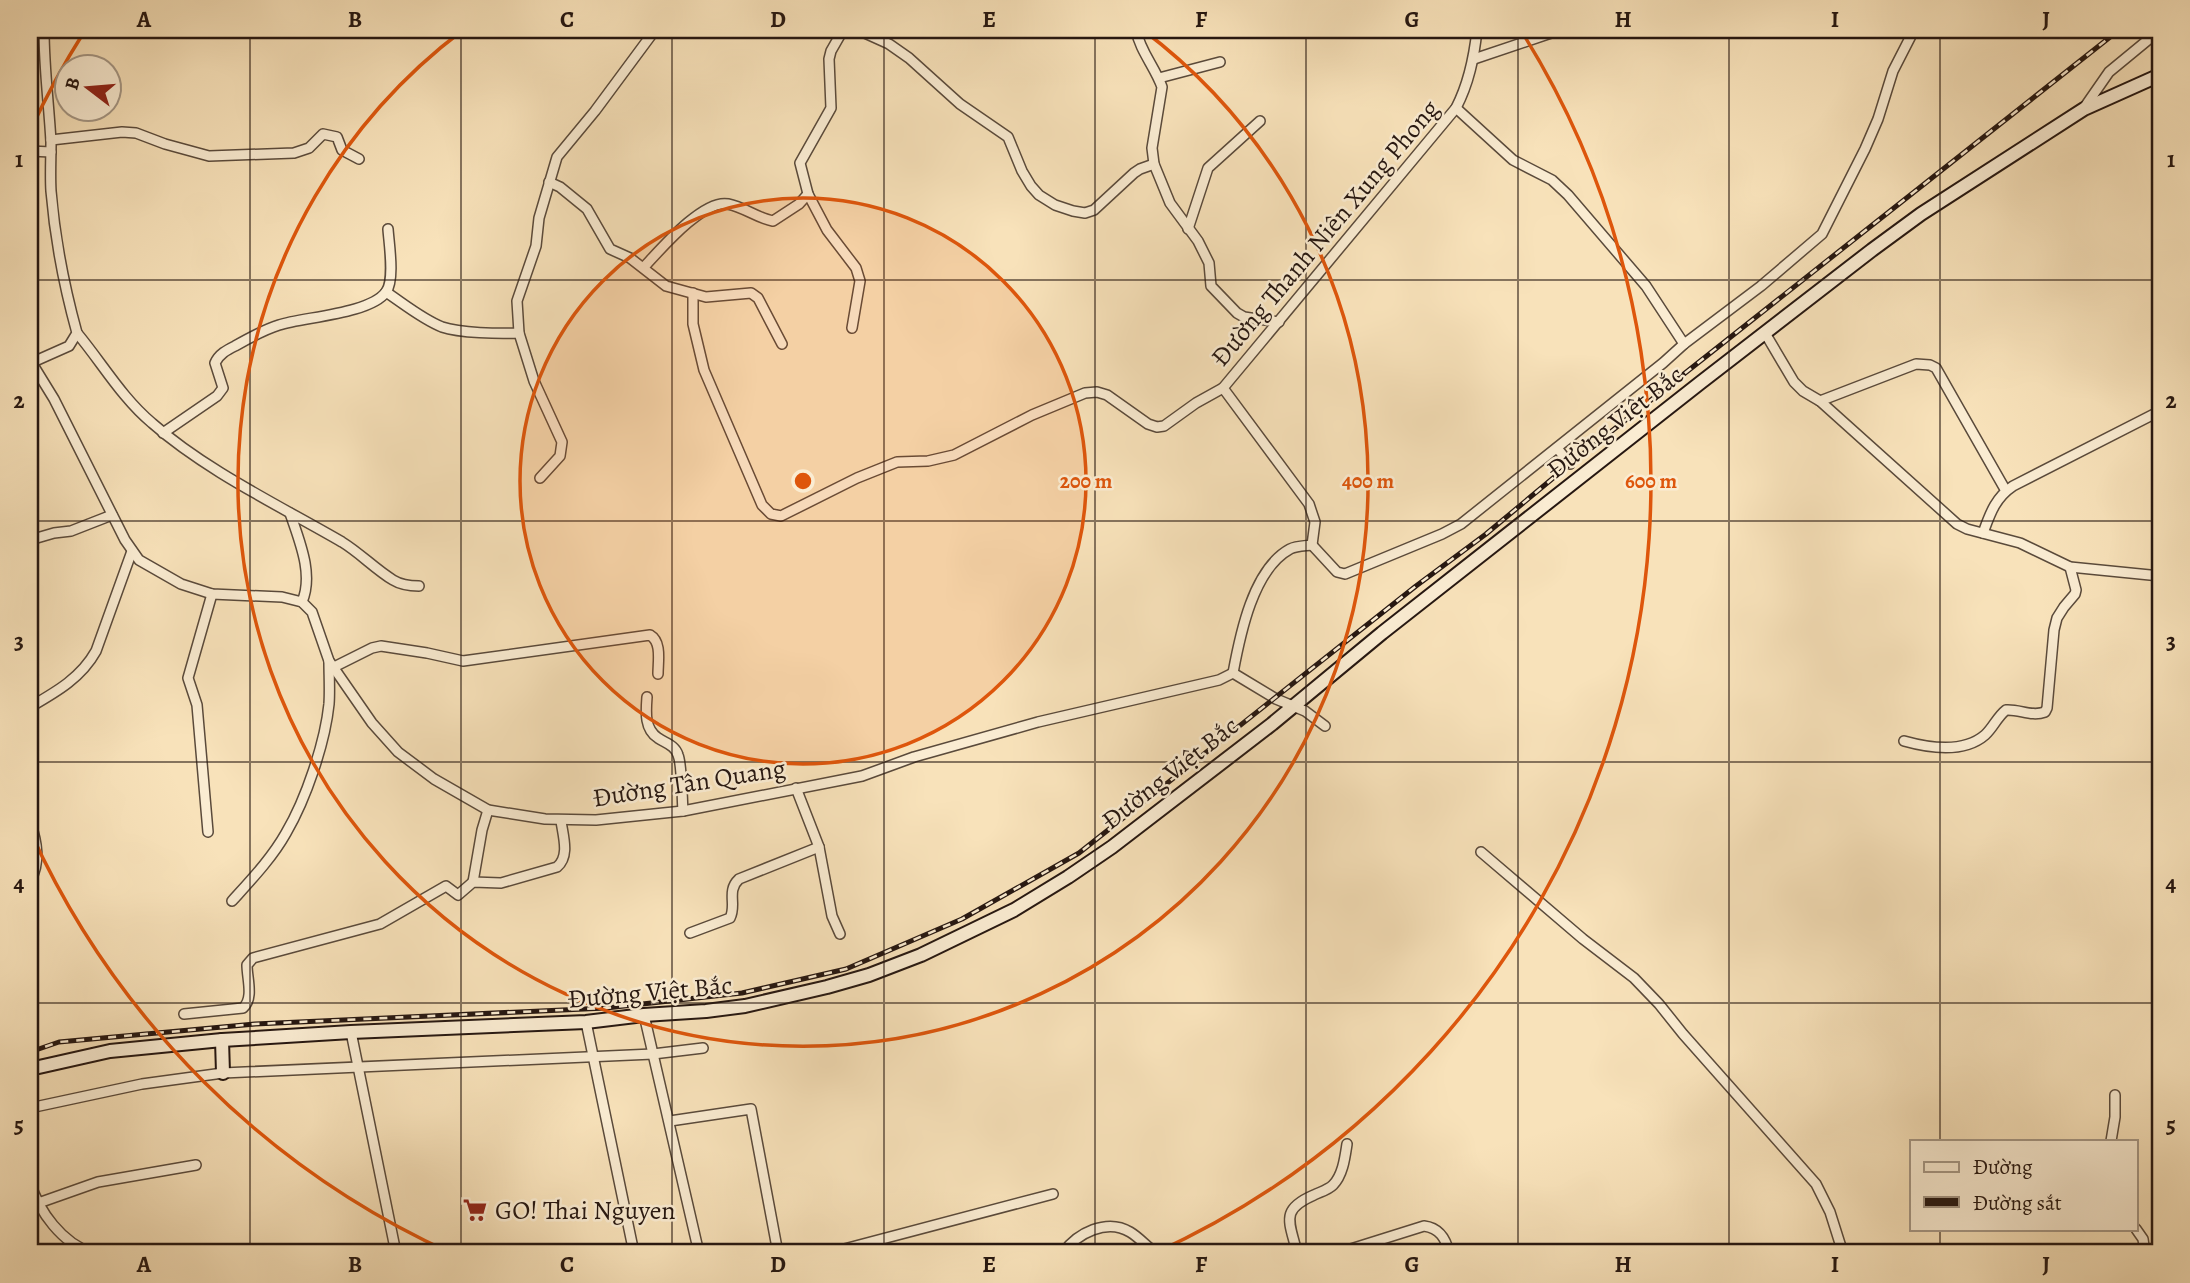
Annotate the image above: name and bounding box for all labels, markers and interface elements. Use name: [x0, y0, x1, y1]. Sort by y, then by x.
text: A: [136, 4, 152, 35]
text: B: [348, 4, 362, 35]
text: C: [560, 4, 574, 35]
text: D: [770, 4, 786, 35]
text: E: [982, 4, 996, 35]
text: F: [1195, 4, 1208, 35]
text: G: [1404, 4, 1420, 35]
text: H: [1614, 4, 1632, 35]
text: I: [1831, 4, 1839, 35]
text: J: [2042, 4, 2050, 35]
north arrow: [52, 52, 122, 122]
text: B: [58, 74, 87, 93]
street label: Đường Thanh Niên Xung Phong: [1203, 92, 1447, 374]
text: 1: [15, 144, 23, 175]
text: 1: [2167, 144, 2175, 175]
street label: Đường Việt Bắc: [1539, 357, 1691, 487]
text: 2: [13, 385, 25, 416]
text: 2: [2165, 385, 2177, 416]
text: 200 m: [1060, 467, 1113, 495]
text: 400 m: [1342, 467, 1395, 495]
text: 600 m: [1625, 467, 1677, 495]
centre of rings: [791, 469, 815, 493]
text: 3: [14, 626, 24, 657]
text: 3: [2166, 626, 2176, 657]
street label: Đường Việt Bắc: [1094, 708, 1246, 838]
street label: Đường Tân Quang: [590, 750, 788, 816]
text: 4: [14, 868, 25, 899]
text: 4: [2166, 868, 2177, 899]
street label: Đường Việt Bắc: [566, 967, 734, 1017]
text: 5: [14, 1109, 24, 1140]
text: 5: [2166, 1109, 2176, 1140]
legend: [1910, 1140, 2138, 1230]
text: Đường: [1973, 1153, 2033, 1181]
text: Đường sắt: [1973, 1189, 2062, 1217]
place label: GO! Thai Nguyen: [495, 1193, 676, 1228]
supermarket icon: GO! Thai Nguyen: [461, 1196, 489, 1224]
text: A: [136, 1249, 152, 1280]
text: B: [348, 1249, 362, 1280]
text: C: [560, 1249, 574, 1280]
text: D: [770, 1249, 786, 1280]
text: E: [982, 1249, 996, 1280]
text: F: [1195, 1249, 1208, 1280]
text: G: [1404, 1249, 1420, 1280]
text: H: [1614, 1249, 1632, 1280]
text: I: [1831, 1249, 1839, 1280]
text: J: [2042, 1249, 2050, 1280]

